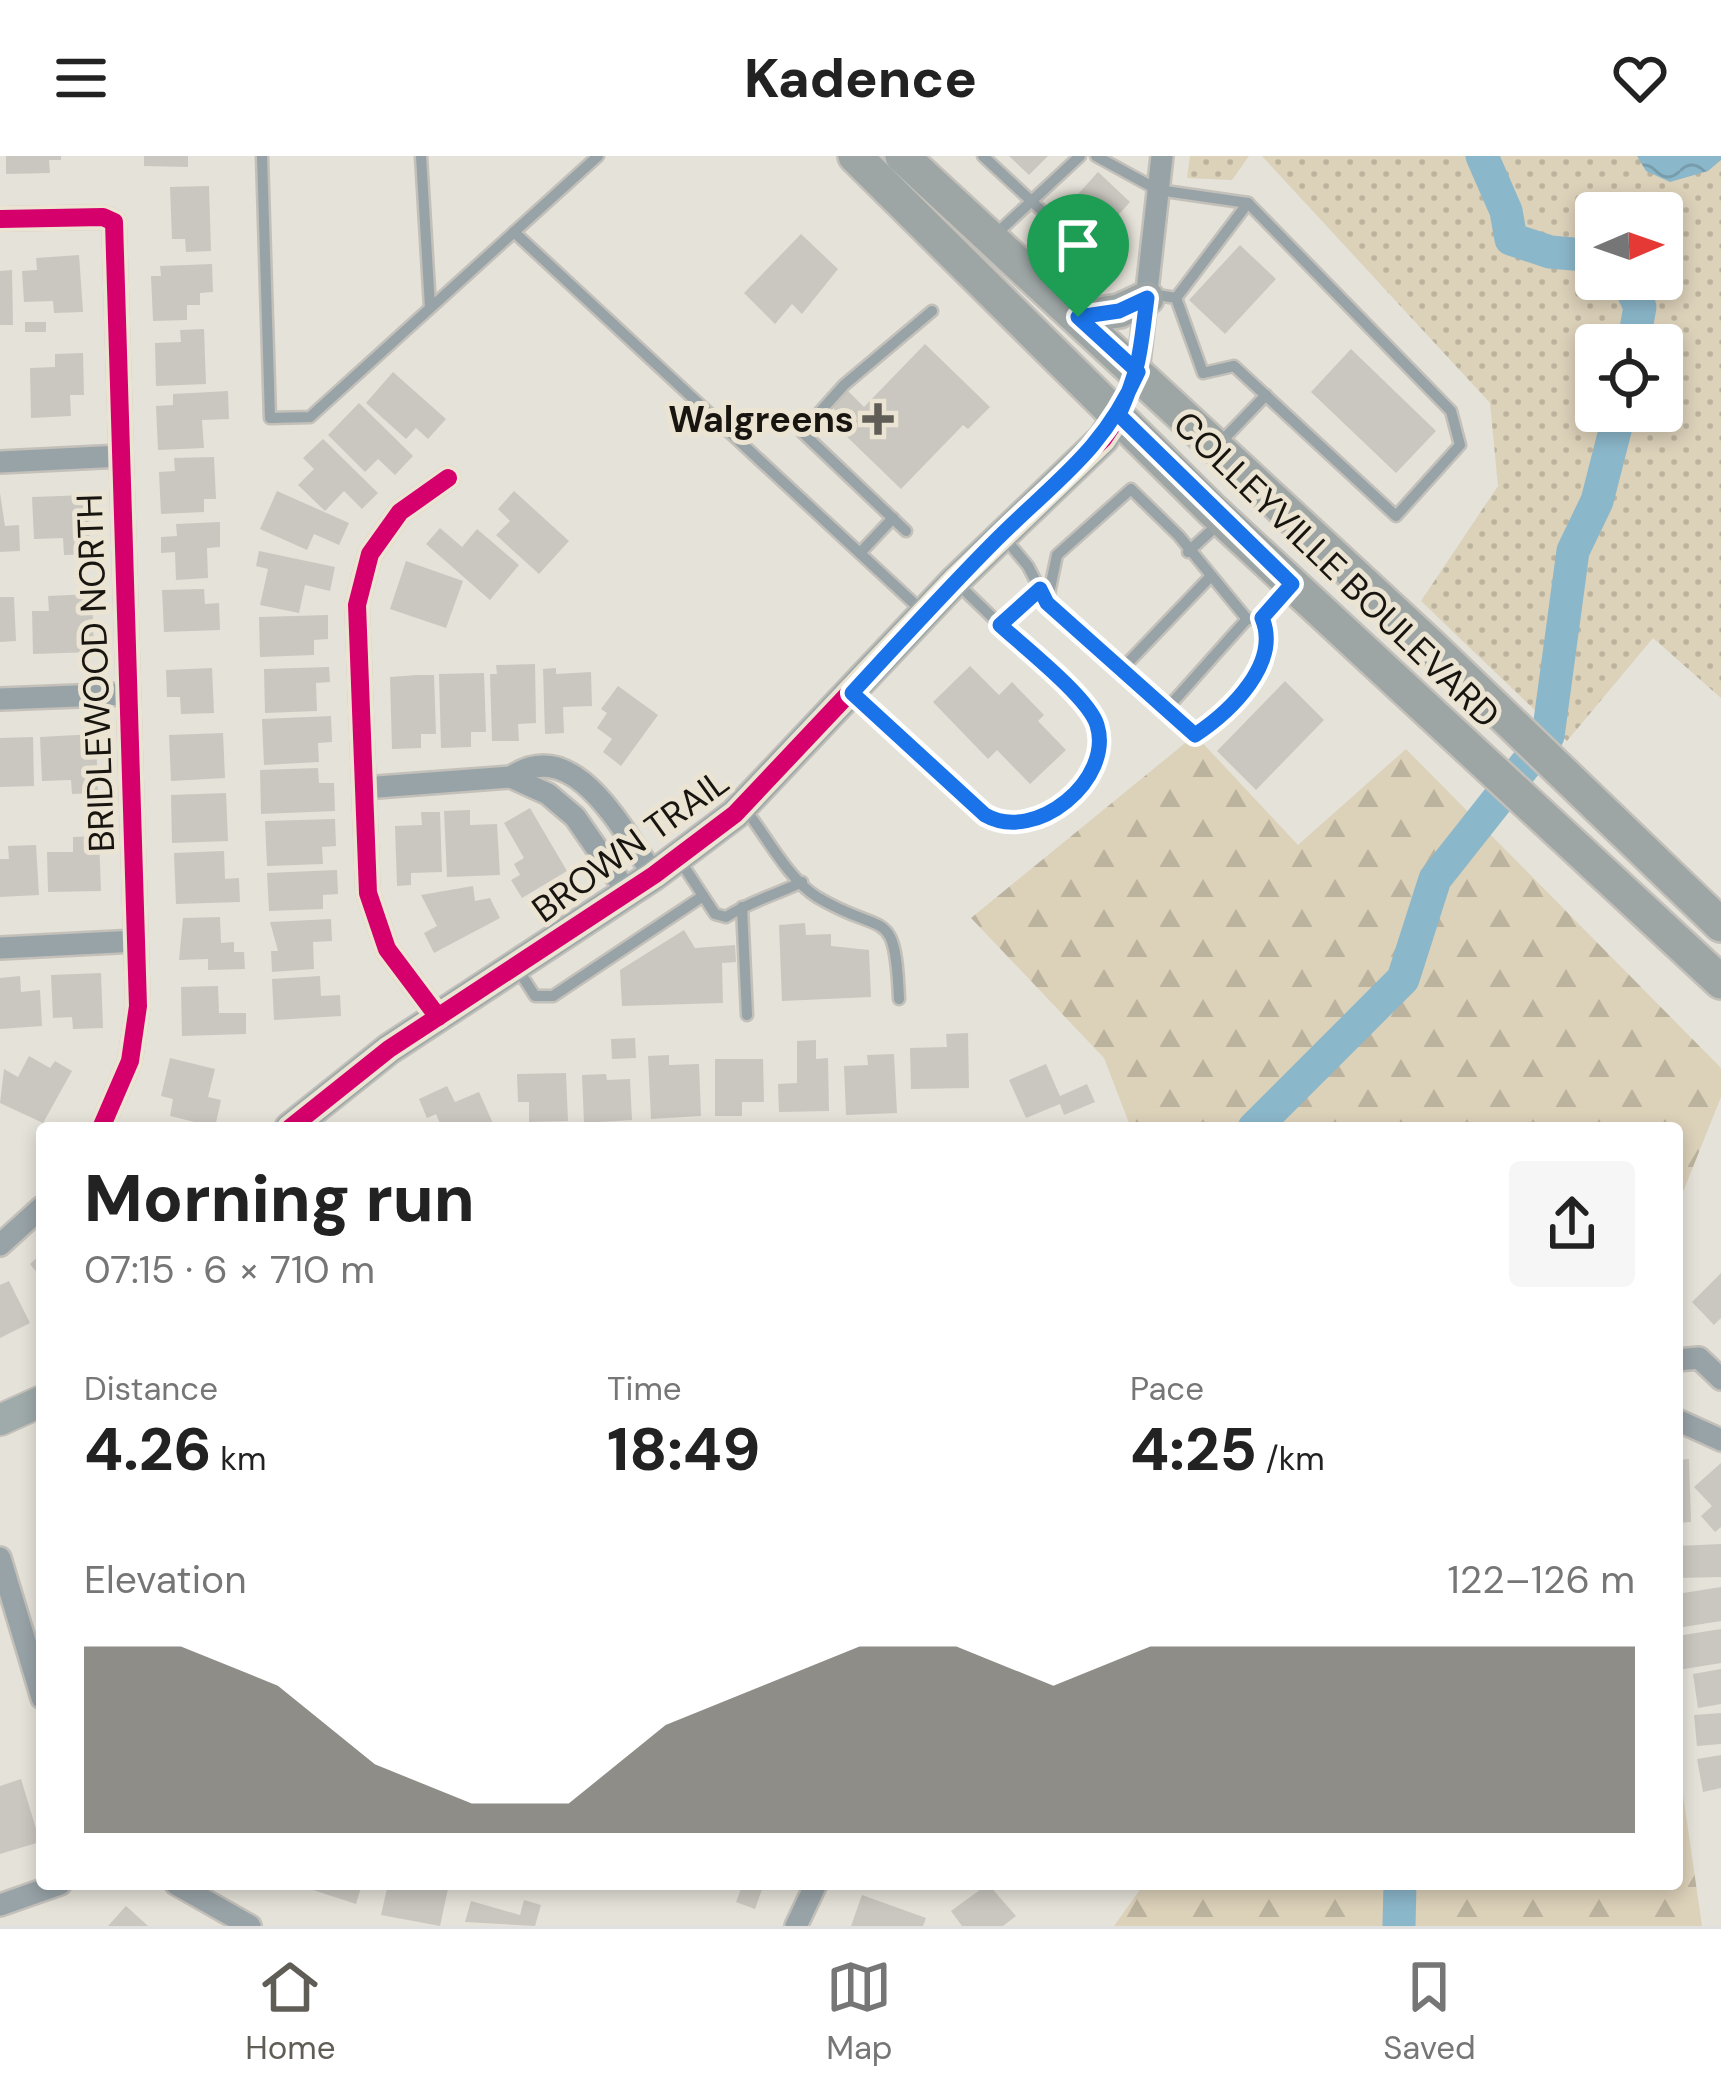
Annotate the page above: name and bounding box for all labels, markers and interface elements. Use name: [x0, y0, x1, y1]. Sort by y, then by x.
text: Kadence: [744, 43, 977, 114]
icon: menu: [48, 45, 114, 111]
icon: heart: [1607, 45, 1673, 111]
north arrow: [1575, 192, 1683, 300]
map controls: [1575, 192, 1683, 432]
pin: [1027, 194, 1129, 317]
icon: arrive: [1045, 212, 1111, 278]
button: locate: [1575, 324, 1683, 432]
place label: Walgreens: [668, 396, 854, 443]
street label: COLLEYVILLE BOULEVARD: [1163, 401, 1510, 738]
marker: Walgreens: [865, 406, 891, 432]
street label: BRIDLEWOOD NORTH: [66, 493, 125, 853]
street label: BROWN TRAIL: [523, 758, 738, 933]
text: Morning run: [84, 1156, 475, 1241]
button: share: [1509, 1161, 1635, 1287]
text: 07:15 · 6 × 710 m: [84, 1244, 375, 1295]
text: Distance: [84, 1367, 218, 1410]
text: Time: [607, 1367, 682, 1410]
text: Pace: [1130, 1367, 1204, 1410]
text: 4.26: [84, 1410, 212, 1489]
text: 18:49: [607, 1410, 760, 1489]
text: 4:25: [1130, 1410, 1257, 1489]
text: km: [212, 1437, 266, 1480]
text: /km: [1257, 1437, 1325, 1480]
text: Elevation: [84, 1554, 247, 1605]
text: 122–126 m: [1448, 1554, 1635, 1605]
tab: Home: [245, 1954, 336, 2069]
tab: Map: [826, 1954, 893, 2069]
tab: Saved: [1383, 1954, 1476, 2069]

